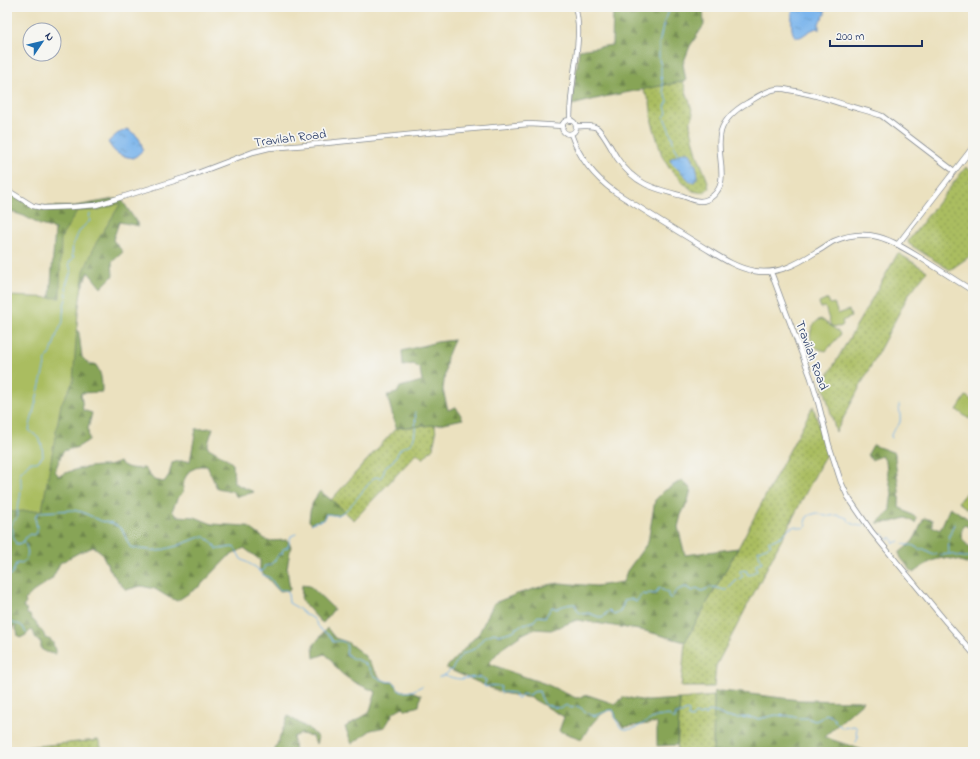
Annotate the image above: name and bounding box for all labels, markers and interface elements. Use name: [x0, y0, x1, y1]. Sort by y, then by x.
north arrow: [22, 22, 62, 62]
scale bar: [830, 22, 922, 48]
text: 200 m: [836, 28, 865, 46]
text: N: [41, 29, 58, 44]
street label: Travilah Road: [253, 125, 328, 152]
street label: Travilah Road: [790, 318, 833, 394]

